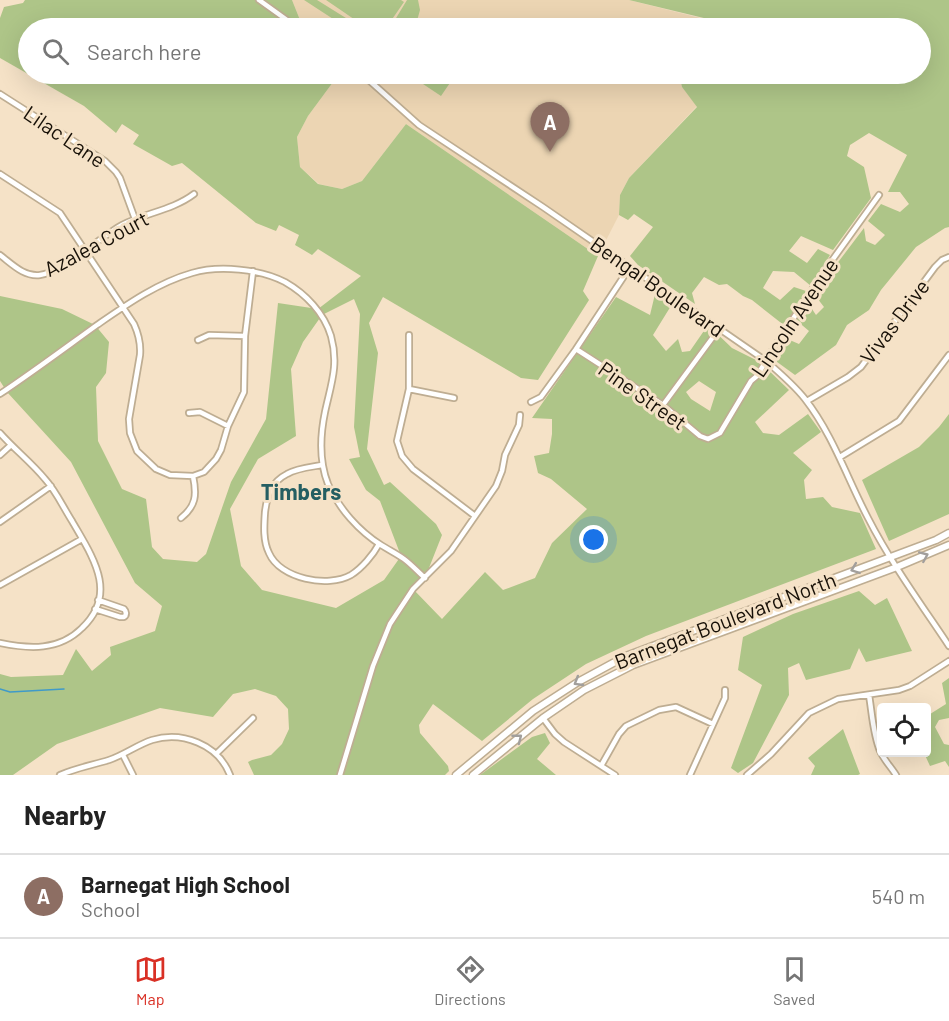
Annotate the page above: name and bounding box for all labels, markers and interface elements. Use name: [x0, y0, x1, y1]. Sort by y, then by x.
search box: [18, 18, 931, 84]
icon: search: [39, 35, 72, 68]
text: Search here: [87, 38, 201, 64]
street label: Lilac Lane: [19, 100, 111, 172]
pin: A: [530, 102, 570, 152]
street label: Azalea Court: [40, 205, 152, 281]
street label: Bengal Boulevard: [586, 231, 730, 341]
street label: Lincoln Avenue: [745, 253, 843, 381]
street label: Vivas Drive: [854, 274, 934, 368]
street label: Pine Street: [594, 356, 692, 434]
district label: Timbers: [261, 478, 341, 504]
your location: [579, 525, 608, 554]
one-way arrow: [917, 551, 928, 563]
one-way arrow: [850, 562, 861, 575]
street label: Barnegat Boulevard North: [611, 566, 839, 674]
one-way arrow: [574, 675, 584, 687]
map controls: [877, 703, 931, 757]
button: locate: [877, 703, 931, 757]
one-way arrow: [511, 734, 522, 745]
text: Nearby: [24, 799, 106, 830]
text: Barnegat High School: [81, 871, 290, 897]
text: A: [37, 884, 50, 908]
text: 540 m: [872, 884, 925, 908]
text: School: [81, 897, 140, 921]
tab: Map: [134, 953, 167, 1008]
tab: Directions: [434, 953, 506, 1008]
tab: Saved: [773, 953, 815, 1008]

